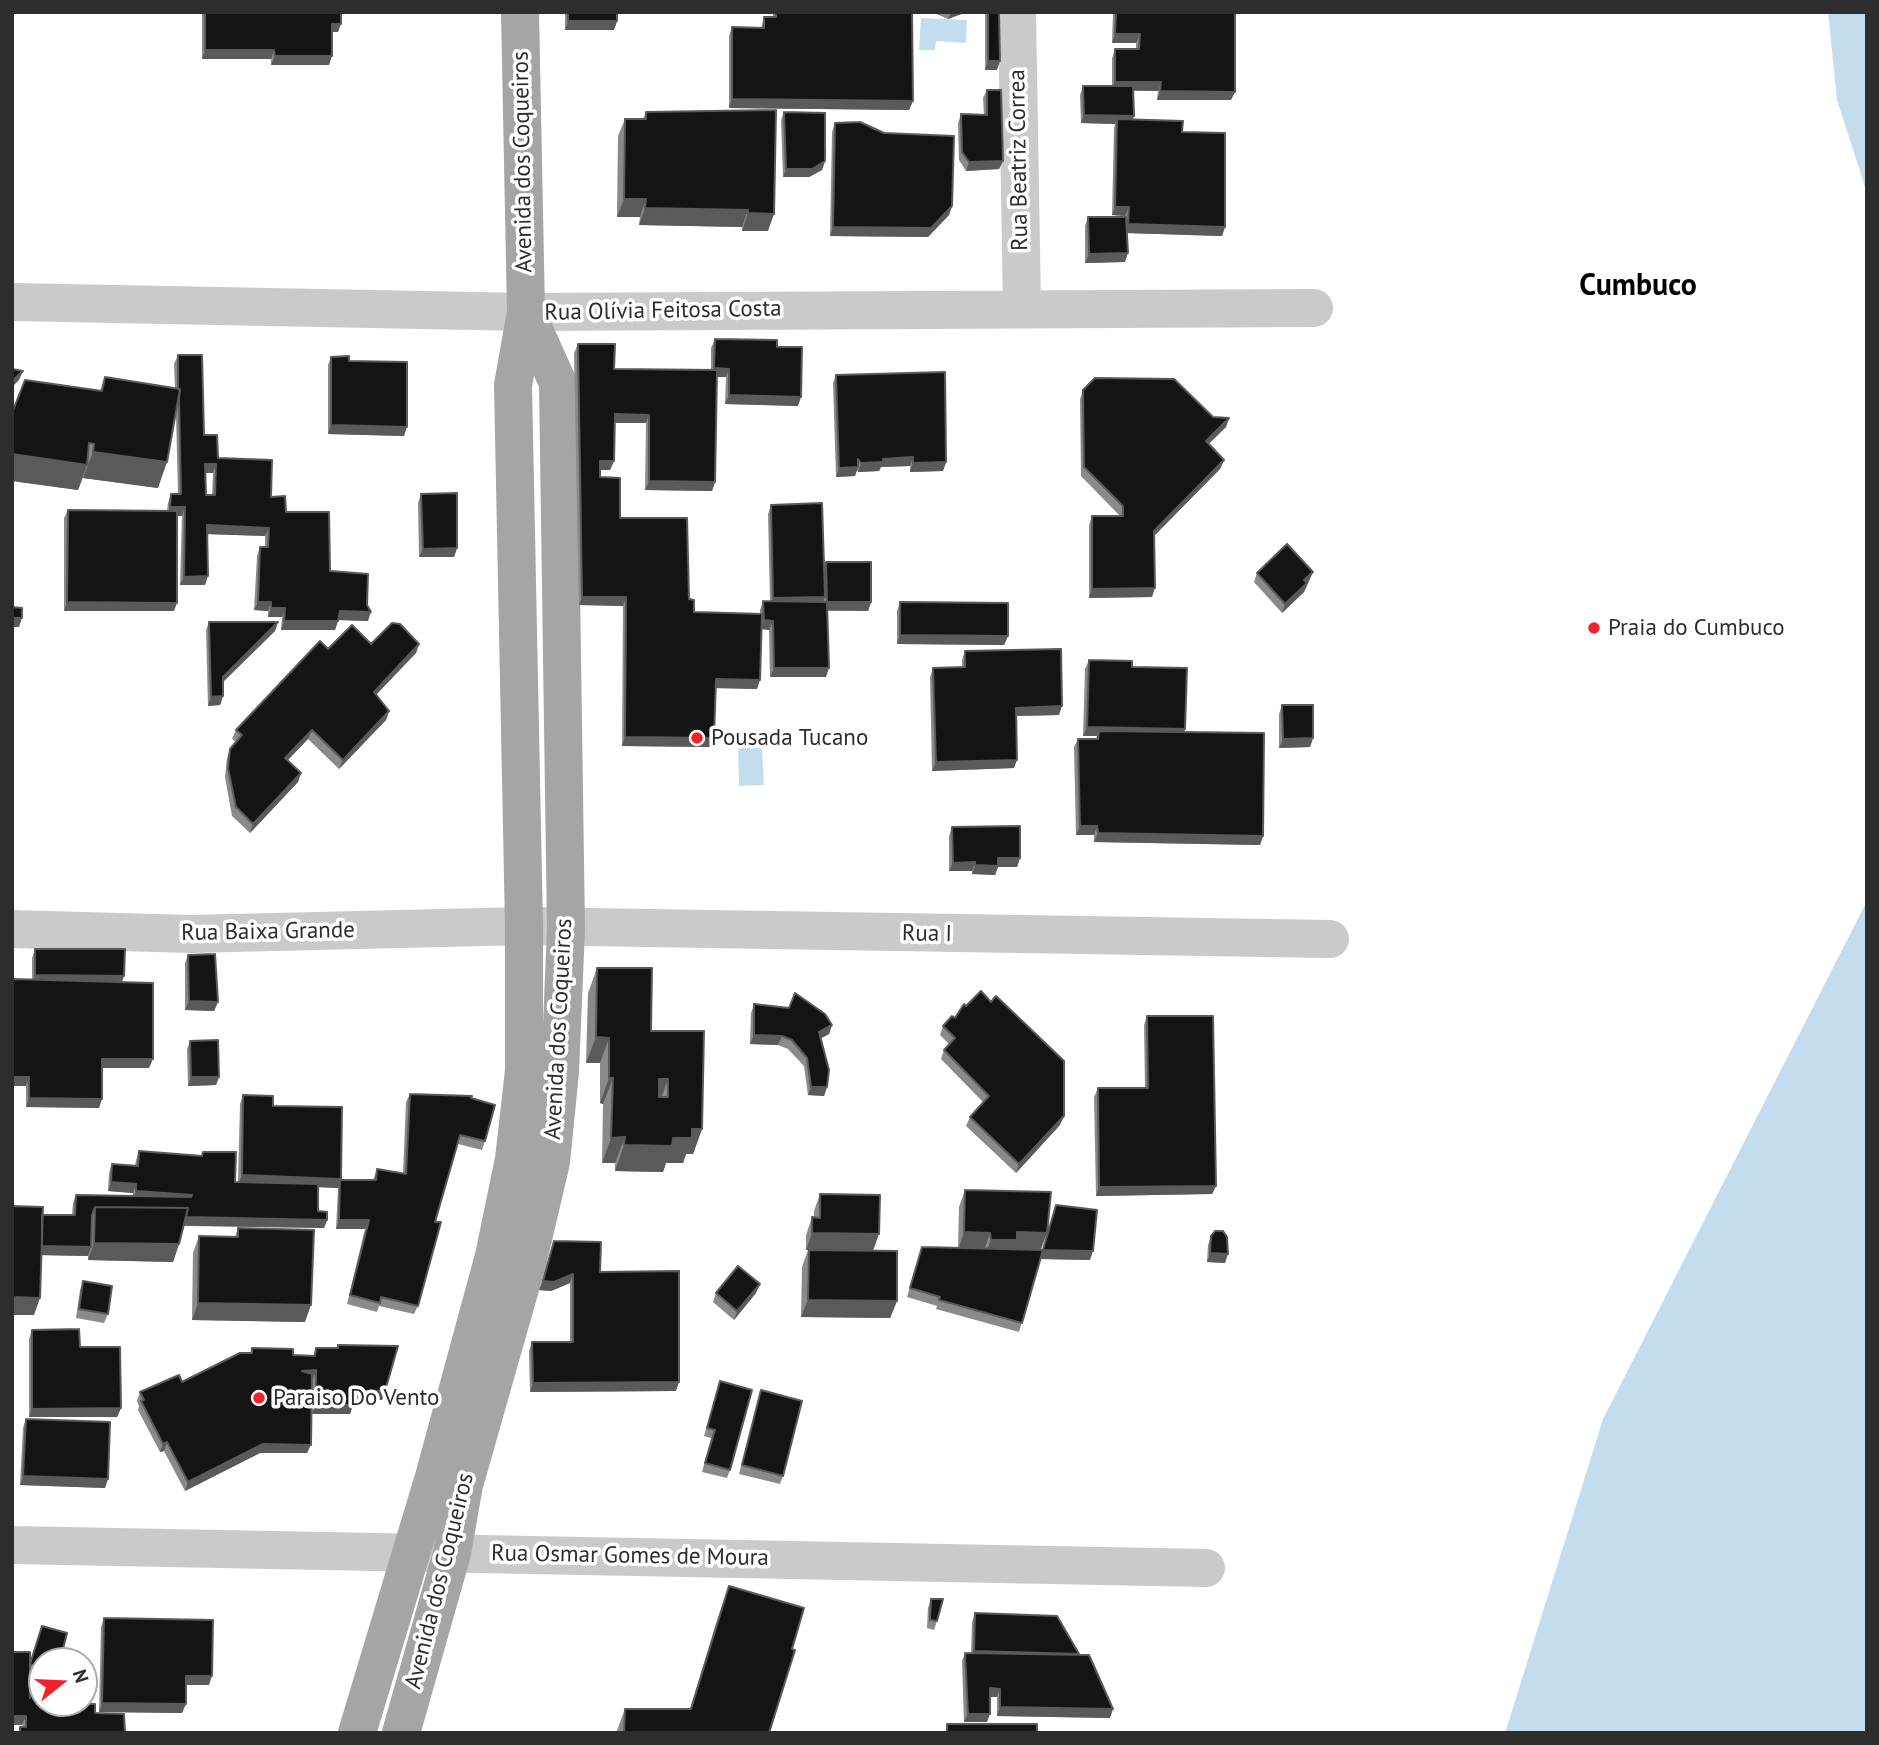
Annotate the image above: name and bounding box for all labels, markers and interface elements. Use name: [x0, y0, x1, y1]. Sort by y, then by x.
street label: Avenida dos Coqueiros: [507, 51, 539, 273]
street label: Rua Beatriz Correa: [1004, 69, 1034, 251]
district label: Cumbuco: [1579, 268, 1697, 304]
street label: Rua Olívia Feitosa Costa: [544, 295, 782, 327]
place label: Praia do Cumbuco: [1608, 614, 1785, 642]
marker: Praia do Cumbuco: [1586, 620, 1602, 636]
place label: Pousada Tucano: [711, 724, 868, 752]
marker: Pousada Tucano: [689, 730, 705, 746]
street label: Rua Baixa Grande: [181, 917, 355, 947]
street label: Avenida dos Coqueiros: [539, 918, 579, 1140]
street label: Rua I: [902, 920, 952, 948]
place label: Paraiso Do Vento: [273, 1384, 439, 1412]
marker: Paraiso Do Vento: [251, 1390, 267, 1406]
street label: Avenida dos Coqueiros: [400, 1470, 480, 1692]
street label: Rua Osmar Gomes de Moura: [491, 1540, 769, 1572]
north arrow: [28, 1647, 98, 1717]
text: N: [68, 1666, 94, 1686]

